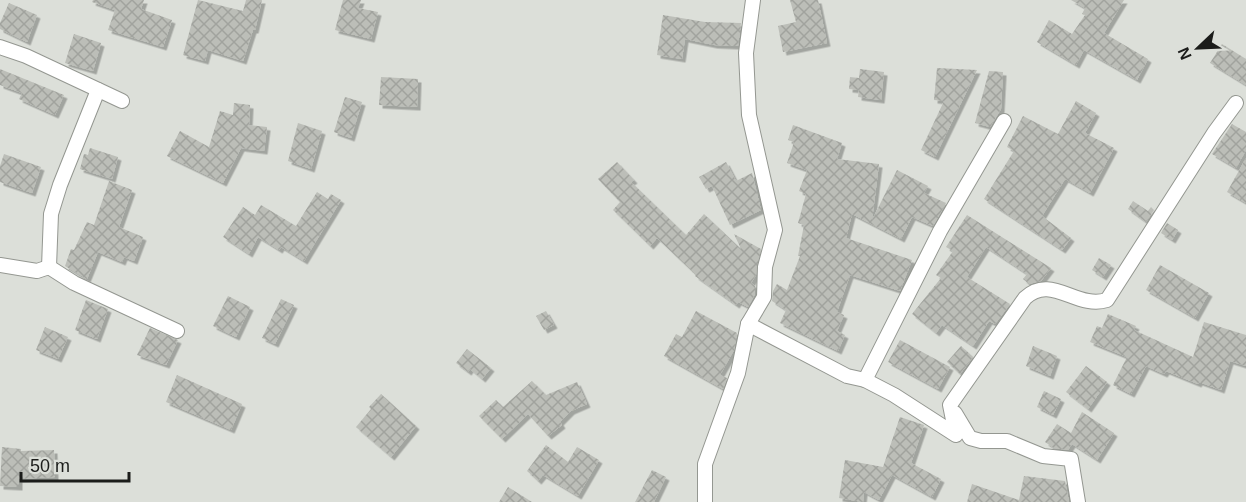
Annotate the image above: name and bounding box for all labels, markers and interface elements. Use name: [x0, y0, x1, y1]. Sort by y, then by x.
north arrow: [1168, 18, 1228, 78]
text: N: [1175, 45, 1195, 62]
scale bar: [21, 445, 129, 483]
text: 50 m: [30, 456, 70, 476]

